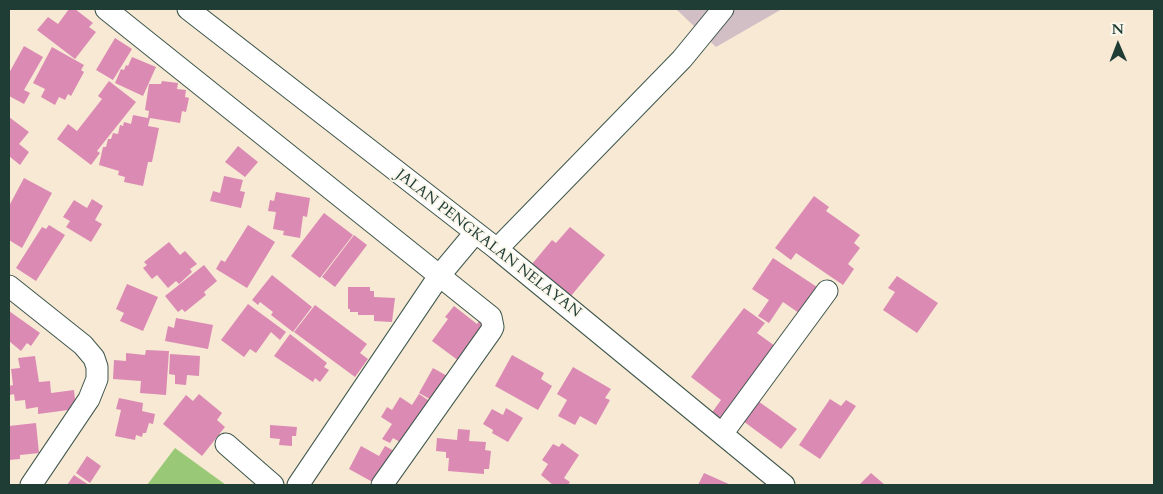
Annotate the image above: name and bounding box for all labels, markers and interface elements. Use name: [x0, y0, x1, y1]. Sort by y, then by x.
north arrow: [1093, 20, 1143, 70]
text: N: [1111, 20, 1124, 39]
street label: JALAN PENGKALAN NELAYAN: [392, 166, 584, 322]

